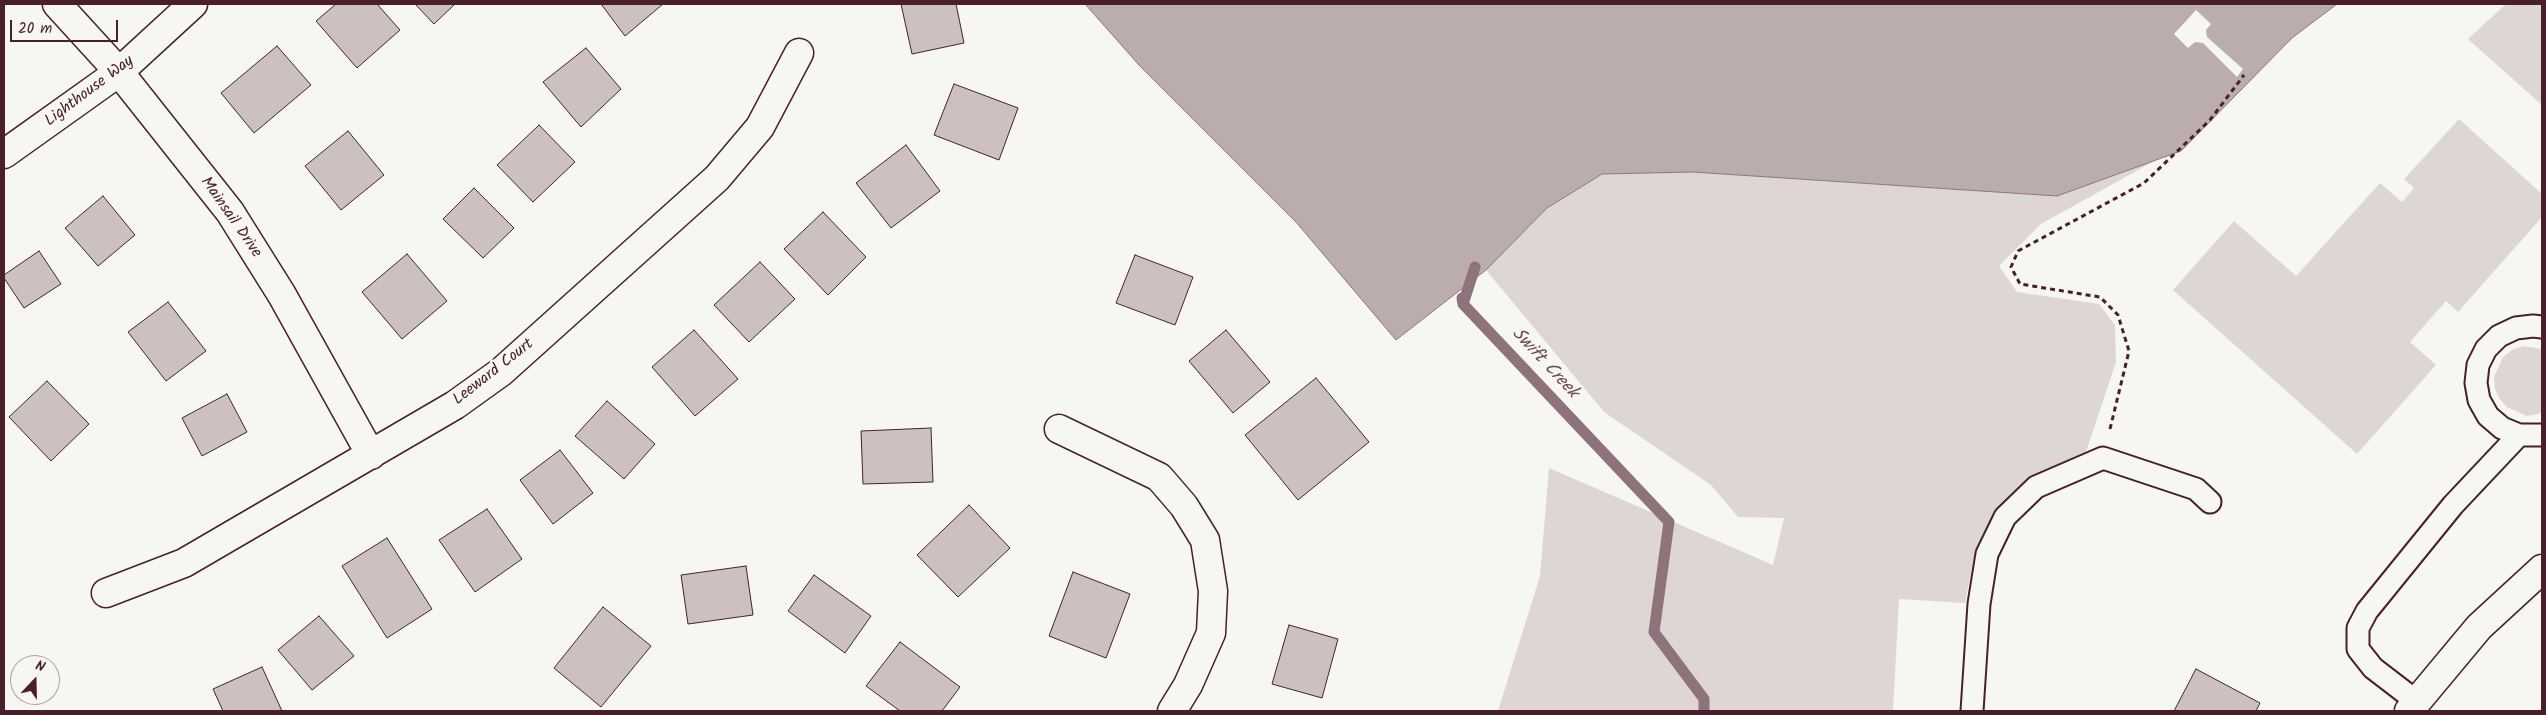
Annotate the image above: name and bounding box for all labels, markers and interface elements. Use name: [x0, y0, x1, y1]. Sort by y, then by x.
scale bar: [12, 10, 120, 42]
text: 20 m: [18, 17, 52, 41]
street label: Lighthouse Way: [42, 52, 138, 132]
street label: Mainsail Drive: [195, 174, 265, 262]
water label: Swift Creek: [1506, 324, 1582, 404]
street label: Leeward Court: [450, 336, 538, 410]
north arrow: [10, 655, 60, 705]
text: N: [32, 655, 48, 679]

